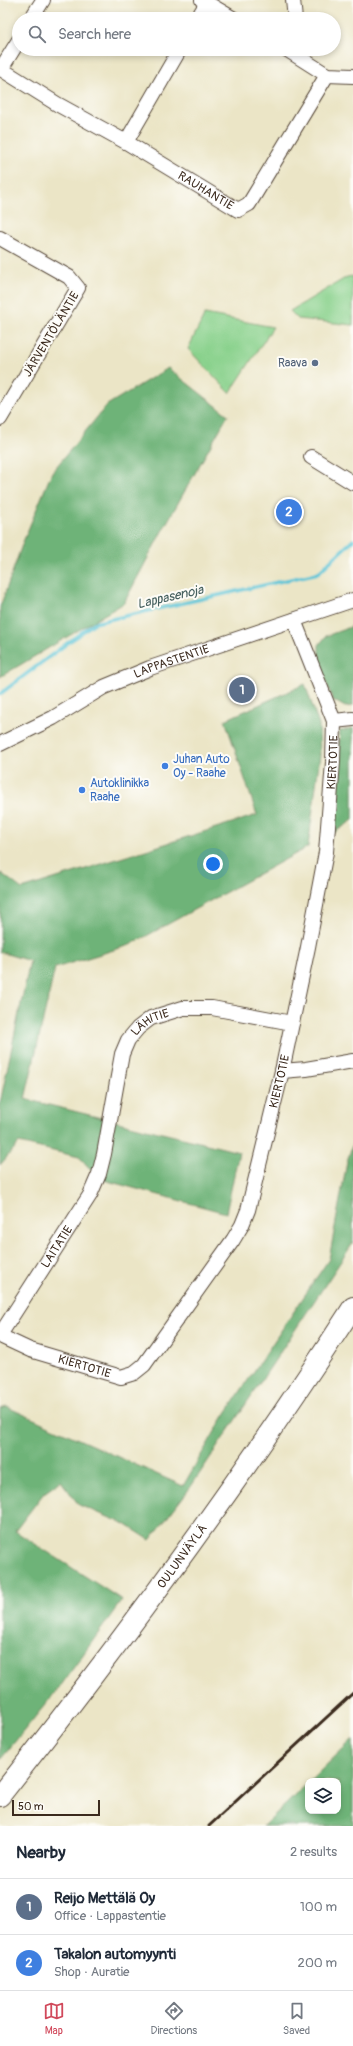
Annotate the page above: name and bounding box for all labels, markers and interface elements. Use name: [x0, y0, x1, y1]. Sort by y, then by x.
search box: [12, 12, 341, 56]
icon: search: [26, 23, 48, 45]
text: Search here: [58, 25, 131, 44]
street label: RAUHANTIE: [175, 168, 236, 214]
street label: JÄRVENTÖLÄNTIE: [19, 288, 83, 380]
place label: Raava: [278, 356, 307, 371]
marker: Raava: [310, 358, 320, 368]
pin: 2: [276, 497, 302, 527]
water label: Lappasenoja: [136, 581, 206, 612]
street label: LAPPASTENTIE: [132, 642, 211, 682]
pin: 1: [229, 675, 255, 705]
street label: KIERTOTIE: [324, 735, 342, 790]
place label: Juhan Auto Oy - Raahe: [173, 752, 230, 781]
marker: Juhan Auto Oy - Raahe: [160, 761, 170, 771]
place label: Autoklinikka Raahe: [90, 776, 149, 805]
marker: Autoklinikka Raahe: [77, 785, 87, 795]
your location: [203, 854, 223, 874]
street label: LÄHITIE: [128, 1006, 171, 1039]
street label: KIERTOTIE: [266, 1053, 293, 1110]
street label: LAITATIE: [38, 1223, 76, 1271]
street label: KIERTOTIE: [56, 1352, 113, 1382]
street label: OULUNVÄYLÄ: [154, 1521, 211, 1592]
map controls: [305, 1778, 341, 1814]
button: layers: [305, 1778, 341, 1814]
scale bar: [12, 1798, 100, 1817]
text: 50 m: [18, 1800, 44, 1813]
text: Nearby: [16, 1842, 65, 1863]
text: 2 results: [290, 1844, 337, 1860]
text: Reijo Mettälä Oy: [54, 1889, 155, 1908]
text: 1: [26, 1899, 32, 1915]
text: 100 m: [300, 1899, 337, 1915]
text: Office · Lappastentie: [54, 1908, 166, 1924]
text: Takalon automyynti: [54, 1945, 176, 1964]
text: 2: [25, 1955, 33, 1971]
text: 200 m: [298, 1955, 337, 1971]
text: Shop · Auratie: [54, 1964, 129, 1980]
tab: Map: [43, 2000, 65, 2037]
tab: Directions: [151, 2000, 197, 2037]
tab: Saved: [283, 2000, 310, 2037]

